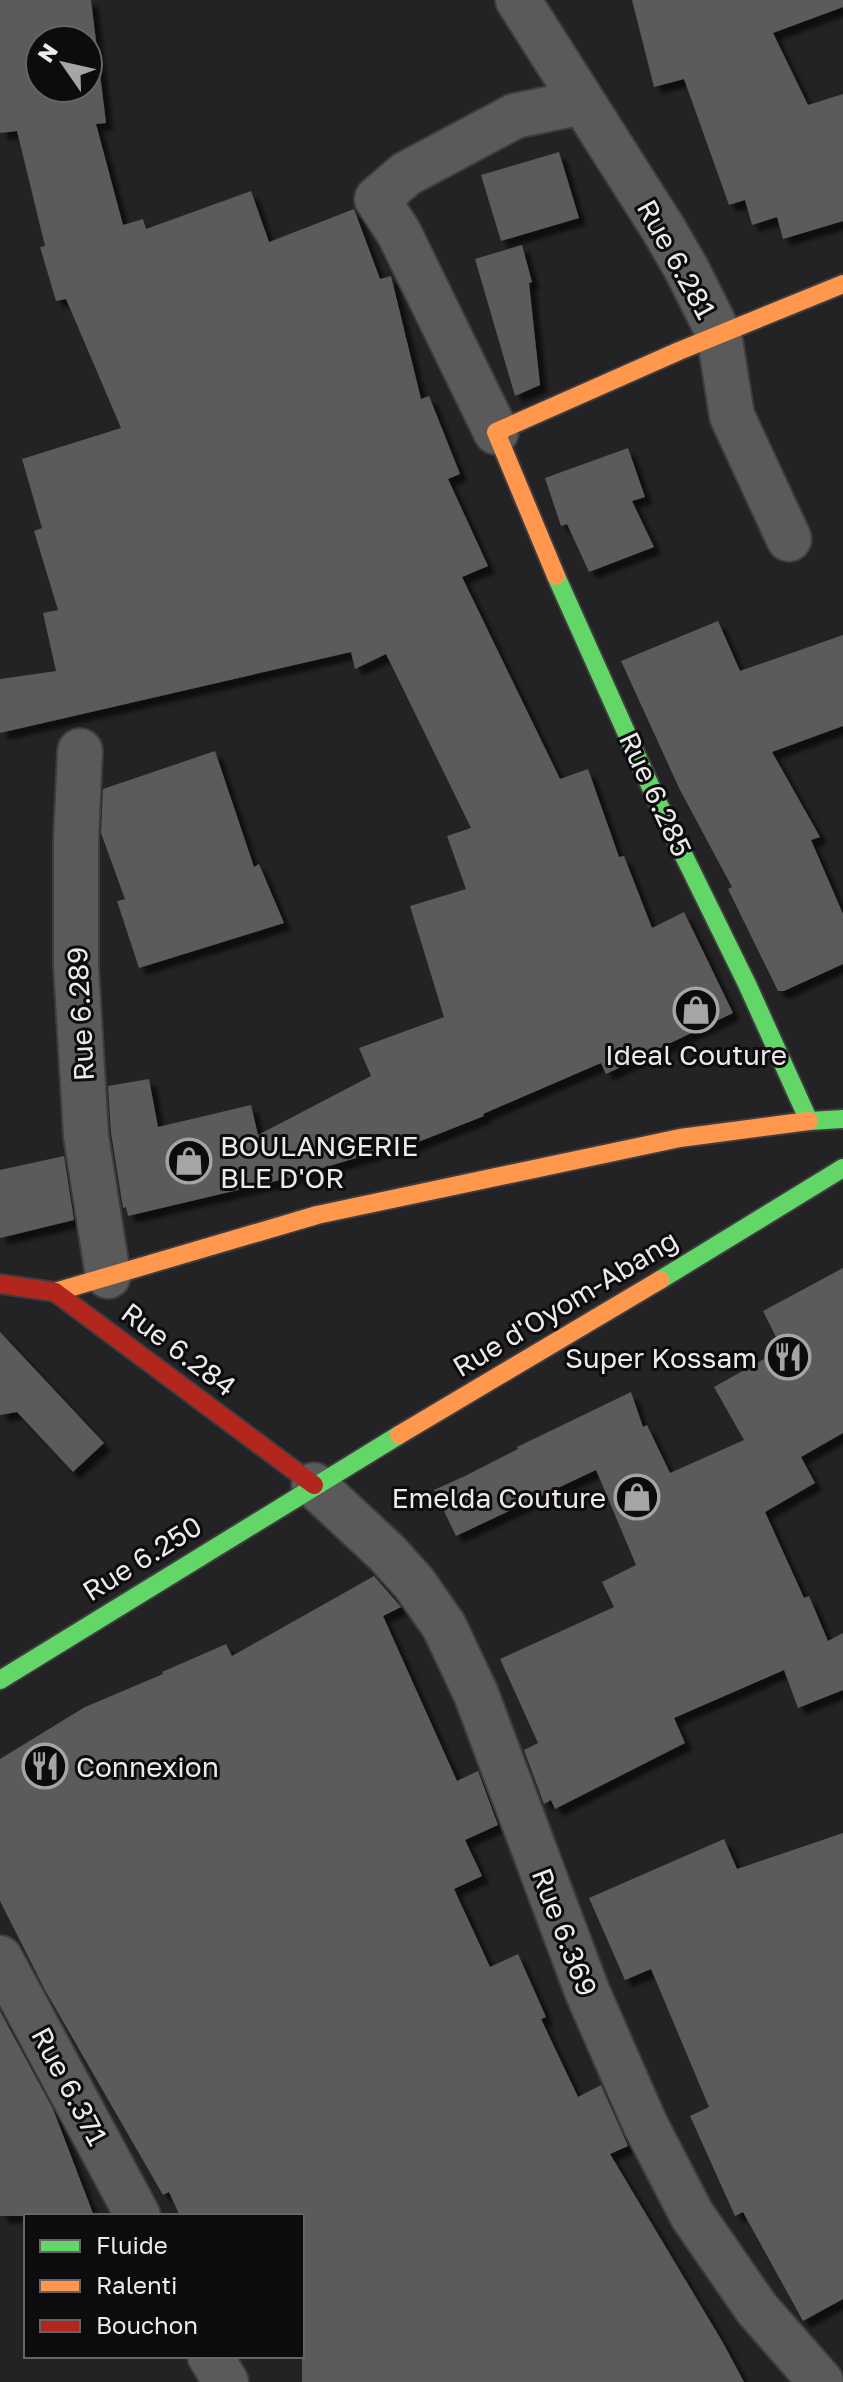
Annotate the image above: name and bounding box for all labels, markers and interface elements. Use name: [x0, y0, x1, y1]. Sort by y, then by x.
north arrow: [24, 24, 104, 104]
text: N: [31, 38, 63, 67]
street label: Rue 6.281: [631, 194, 723, 324]
street label: Rue 6.285: [613, 727, 699, 861]
street label: Rue 6.289: [60, 946, 100, 1082]
shop icon: Ideal Couture: [672, 986, 720, 1034]
place label: Ideal Couture: [605, 1038, 787, 1071]
place label: BOULANGERIE BLE D'OR: [220, 1129, 418, 1194]
shop icon: BOULANGERIE BLE D'OR: [165, 1137, 213, 1185]
street label: Rue d'Oyom-Abang: [447, 1223, 683, 1383]
street label: Rue 6.284: [115, 1295, 243, 1403]
restaurant icon: Super Kossam: [764, 1333, 812, 1381]
place label: Super Kossam: [565, 1341, 757, 1374]
shop icon: Emelda Couture: [613, 1473, 661, 1521]
place label: Emelda Couture: [391, 1481, 606, 1514]
street label: Rue 6.250: [77, 1509, 207, 1607]
restaurant icon: Connexion: [21, 1742, 69, 1790]
place label: Connexion: [76, 1750, 219, 1783]
street label: Rue 6.369: [526, 1863, 604, 2001]
street label: Rue 6.371: [25, 2021, 115, 2151]
legend: [24, 2214, 304, 2358]
text: Fluide: [96, 2230, 168, 2259]
text: Ralenti: [96, 2270, 178, 2299]
text: Bouchon: [96, 2310, 198, 2339]

